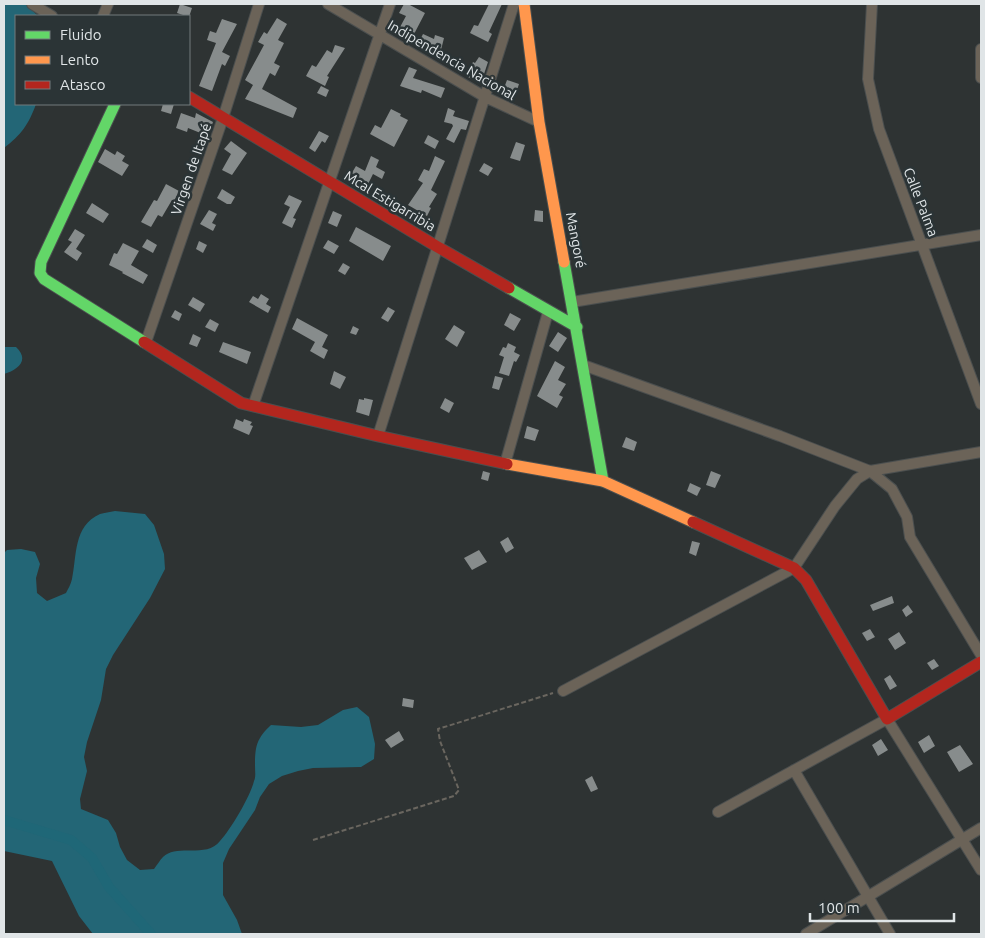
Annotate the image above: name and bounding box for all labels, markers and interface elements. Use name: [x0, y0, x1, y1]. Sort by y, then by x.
legend: [15, 15, 190, 105]
street label: Indipendencia Nacional: [385, 17, 519, 103]
text: Fluido: [60, 26, 102, 43]
text: Lento: [60, 51, 99, 68]
text: Atasco: [60, 76, 106, 93]
street label: Virgen de Itapé: [168, 121, 214, 217]
street label: Calle Palma: [901, 165, 941, 239]
street label: Mcal Estigarribia: [341, 167, 439, 235]
street label: Mangoré: [563, 211, 589, 269]
scale bar: [810, 890, 954, 922]
text: 100 m: [818, 899, 860, 916]

